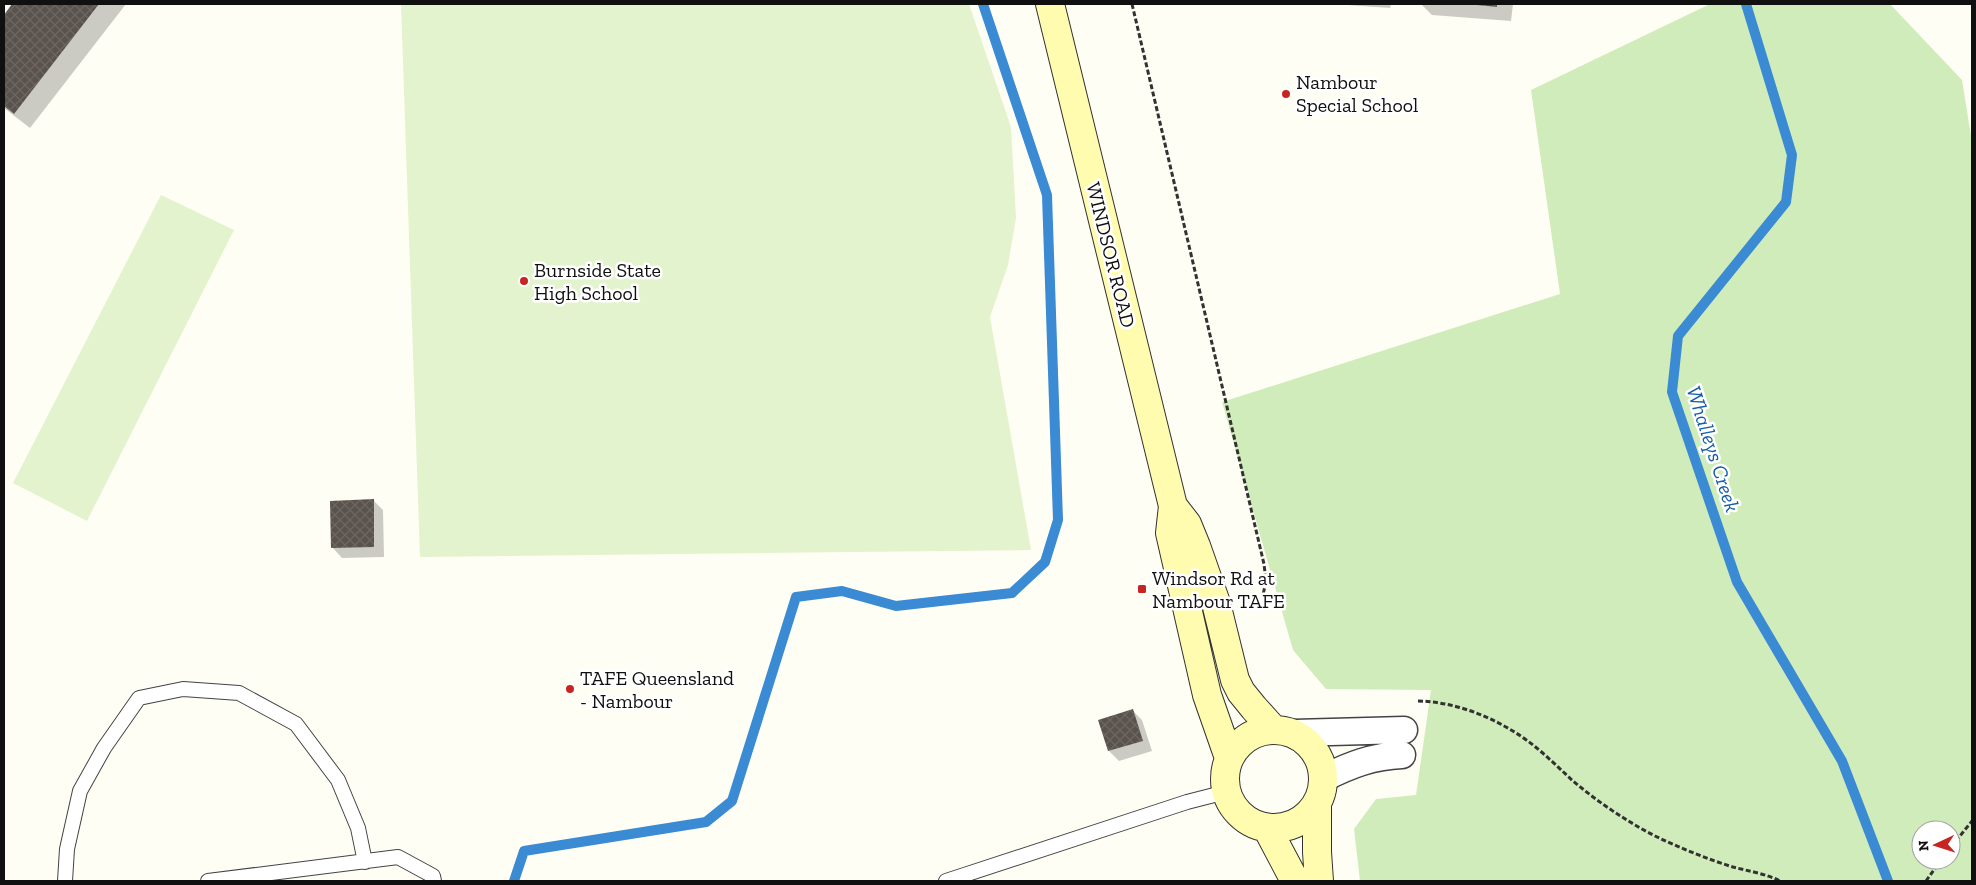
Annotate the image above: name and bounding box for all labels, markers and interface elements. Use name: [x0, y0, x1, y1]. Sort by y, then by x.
place label: Nambour Special School: [1296, 70, 1418, 117]
marker: Nambour Special School: [1280, 88, 1292, 100]
street label: WINDSOR ROAD: [1081, 180, 1141, 330]
place label: Burnside State High School: [534, 258, 661, 305]
marker: Burnside State High School: [518, 275, 530, 287]
water label: Whalleys Creek: [1681, 383, 1746, 515]
place label: Windsor Rd at Nambour TAFE: [1152, 566, 1285, 613]
marker: Windsor Rd at Nambour TAFE: [1136, 583, 1148, 595]
place label: TAFE Queensland - Nambour: [580, 666, 734, 713]
marker: TAFE Queensland - Nambour: [564, 683, 576, 695]
north arrow: [1911, 820, 1961, 870]
text: N: [1915, 840, 1932, 852]

